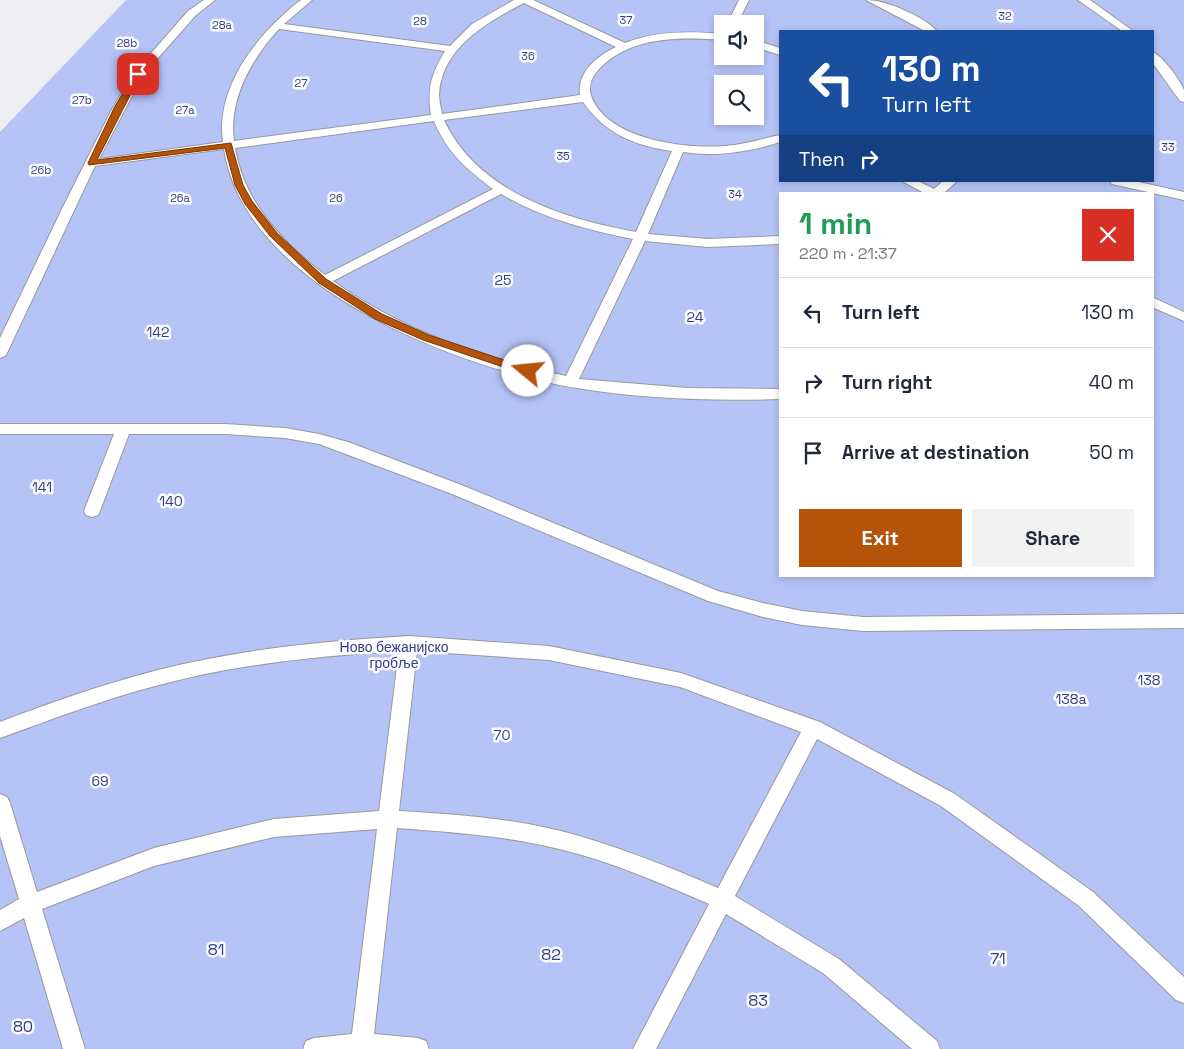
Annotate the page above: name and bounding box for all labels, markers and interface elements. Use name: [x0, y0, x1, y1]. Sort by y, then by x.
park label: 32: [998, 9, 1012, 23]
park label: 37: [620, 13, 632, 27]
park label: 28: [413, 14, 427, 28]
map controls: [714, 15, 764, 125]
button: sound: [714, 15, 764, 65]
park label: 28a: [212, 18, 233, 32]
park label: 28b: [117, 36, 137, 50]
text: 130 m: [882, 47, 981, 91]
park label: 36: [521, 49, 535, 63]
icon: left: [799, 50, 864, 115]
pin: [117, 53, 159, 95]
icon: arrive: [124, 60, 152, 88]
button: search: [714, 75, 764, 125]
park label: 27: [295, 76, 307, 90]
text: Turn left: [882, 90, 972, 118]
park label: 27b: [72, 93, 92, 107]
park label: 27a: [175, 103, 195, 117]
park label: 33: [1161, 140, 1175, 154]
icon: right: [855, 145, 883, 173]
text: Then: [799, 147, 845, 172]
park label: 35: [556, 149, 570, 163]
park label: 26b: [31, 163, 51, 177]
park label: 34: [728, 187, 742, 201]
park label: 26a: [170, 191, 191, 205]
park label: 26: [329, 191, 343, 205]
text: 1 min: [799, 204, 872, 243]
button: close: [1082, 209, 1134, 261]
text: 220 m · 21:37: [799, 243, 897, 264]
park label: 25: [495, 271, 511, 289]
icon: left: [799, 299, 827, 327]
text: Turn left: [842, 300, 920, 325]
text: 130 m: [1081, 300, 1134, 325]
park label: 24: [687, 308, 704, 326]
park label: 142: [146, 323, 170, 341]
position arrow: [501, 344, 553, 396]
icon: right: [799, 369, 827, 397]
text: Turn right: [842, 370, 932, 395]
text: 40 m: [1089, 370, 1134, 395]
icon: arrive: [799, 439, 827, 467]
text: Arrive at destination: [842, 440, 1030, 465]
text: 50 m: [1089, 440, 1134, 465]
park label: 141: [32, 478, 52, 496]
park label: 140: [159, 492, 183, 510]
button: Exit: [799, 509, 962, 567]
button: Share: [972, 509, 1134, 567]
park label: Ново бежанијско гробље: [340, 638, 449, 672]
park label: 138: [1137, 671, 1161, 689]
park label: 138a: [1055, 690, 1087, 708]
park label: 70: [494, 726, 510, 744]
park label: 69: [91, 772, 109, 790]
park label: 81: [208, 939, 224, 960]
park label: 82: [541, 944, 561, 965]
park label: 71: [990, 948, 1006, 969]
park label: 83: [748, 990, 768, 1011]
park label: 80: [13, 1016, 33, 1037]

